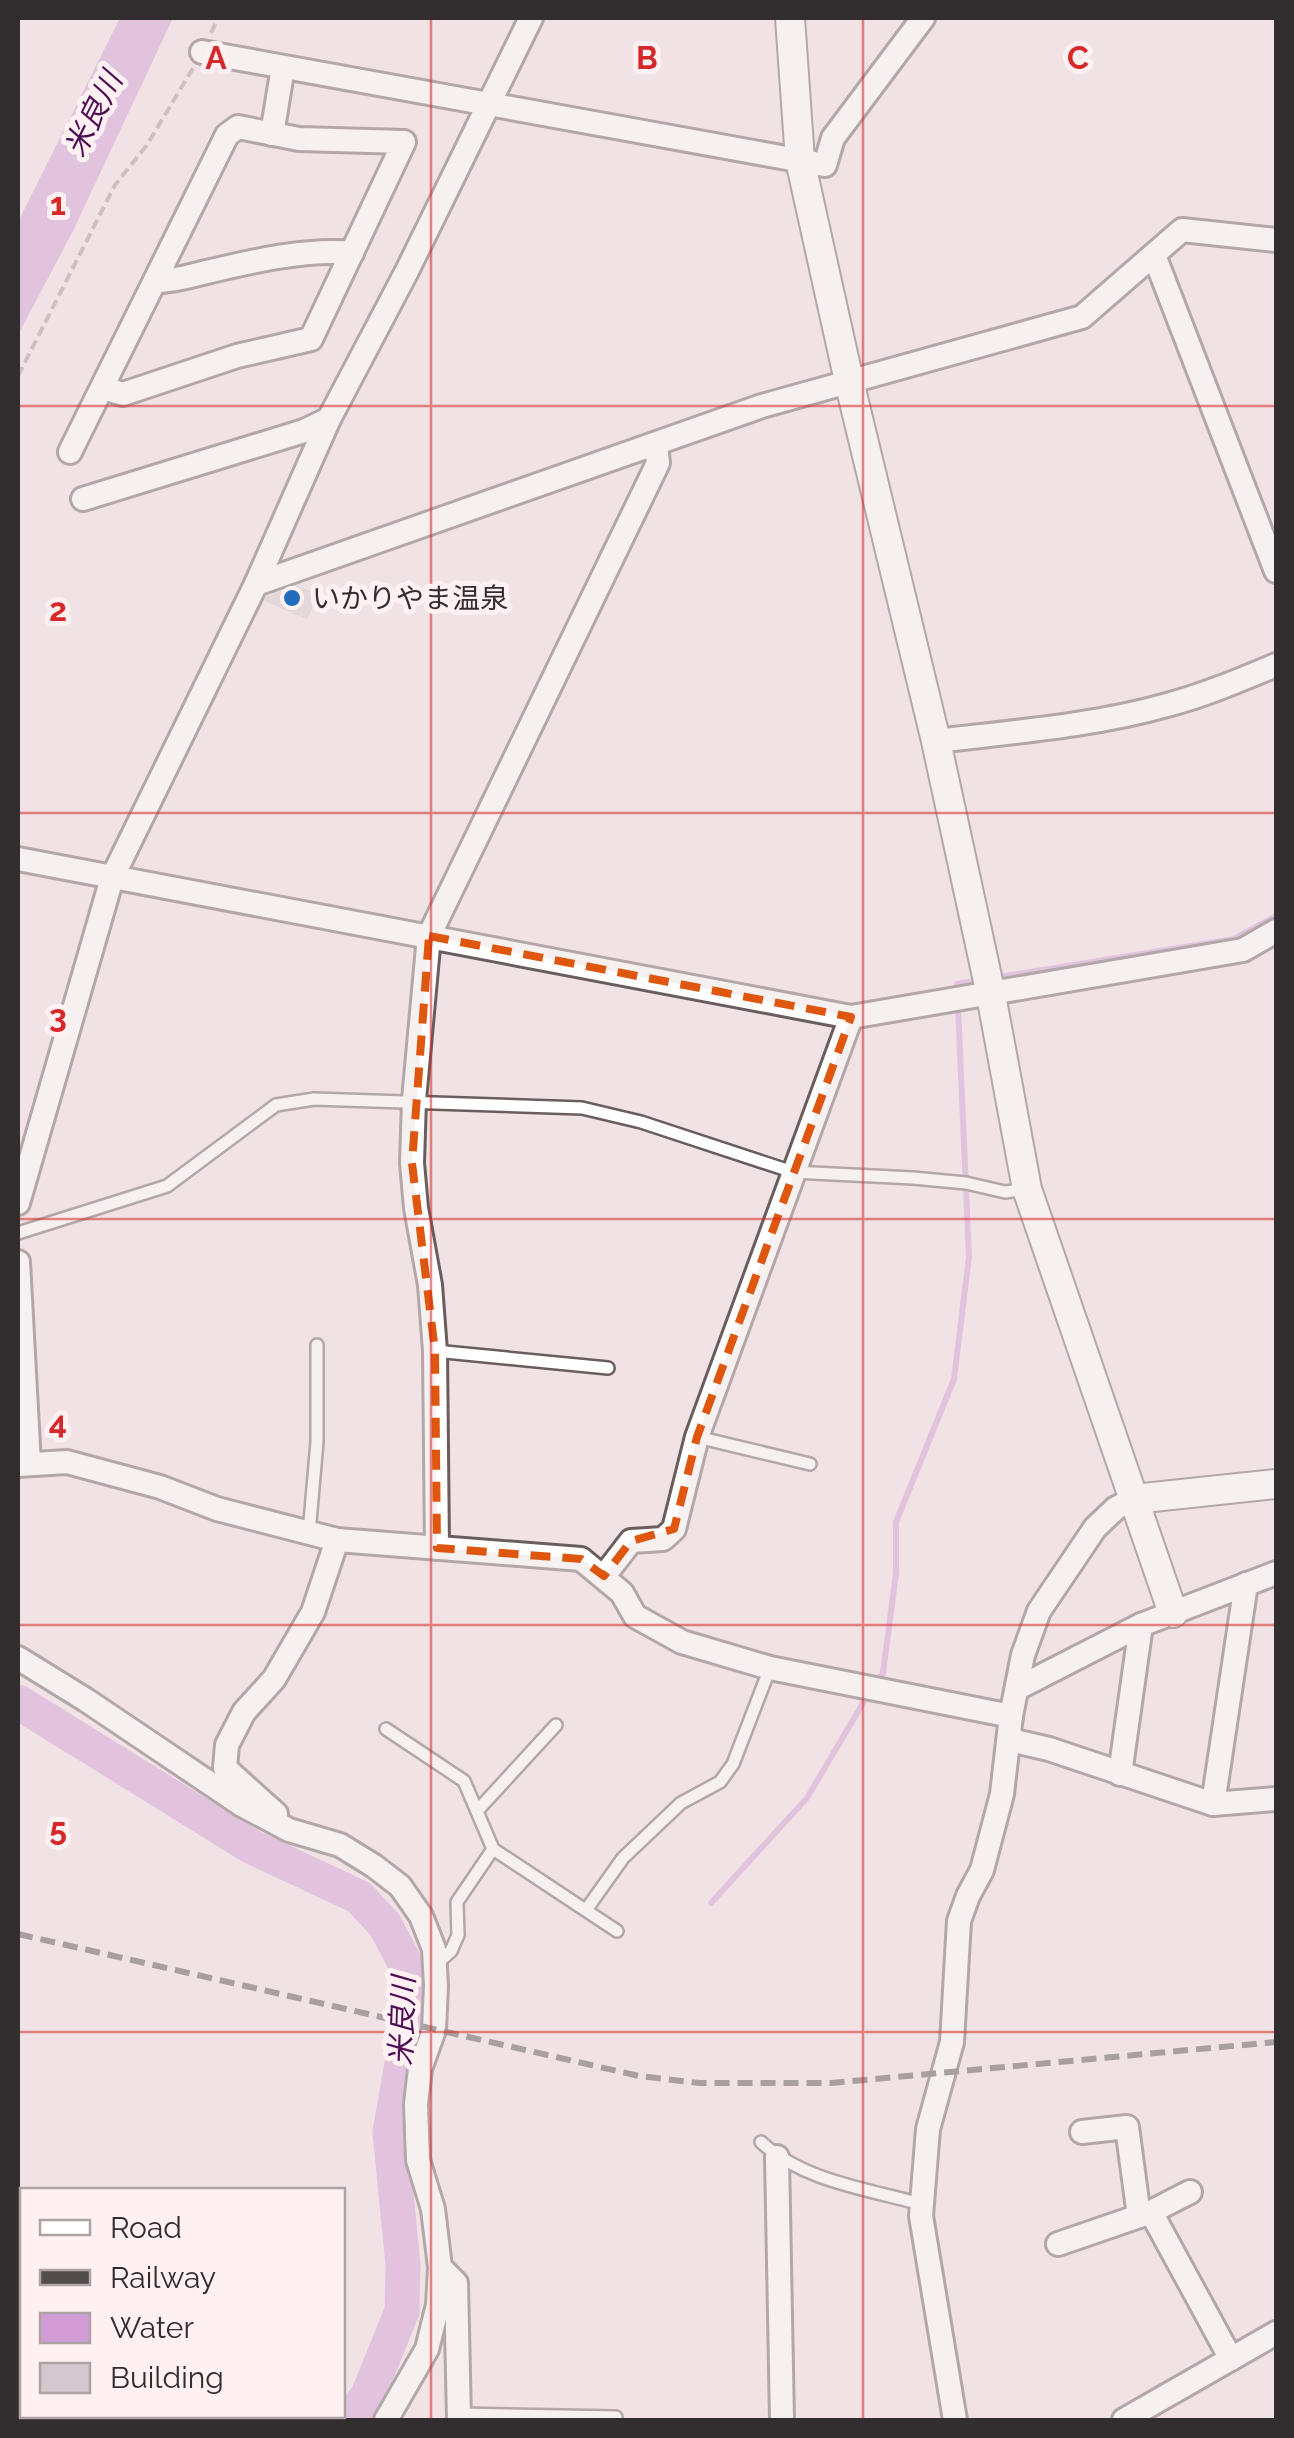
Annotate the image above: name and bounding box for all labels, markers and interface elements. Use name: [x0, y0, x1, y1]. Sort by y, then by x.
text: A: [205, 39, 227, 76]
text: B: [636, 39, 658, 76]
text: C: [1067, 39, 1089, 76]
water label: 米良川: [57, 63, 130, 162]
text: 1: [50, 185, 66, 222]
place label: いかりやま温泉: [312, 582, 508, 615]
marker: いかりやま温泉: [281, 587, 303, 609]
text: 2: [49, 591, 67, 628]
text: 3: [49, 997, 67, 1034]
text: 4: [49, 1404, 67, 1441]
text: 5: [49, 1810, 67, 1847]
water label: 米良川: [383, 1972, 421, 2067]
legend: [20, 2188, 345, 2418]
text: Road: [110, 2210, 182, 2245]
text: Railway: [110, 2260, 216, 2295]
text: Water: [110, 2310, 194, 2345]
text: Building: [110, 2360, 224, 2395]

